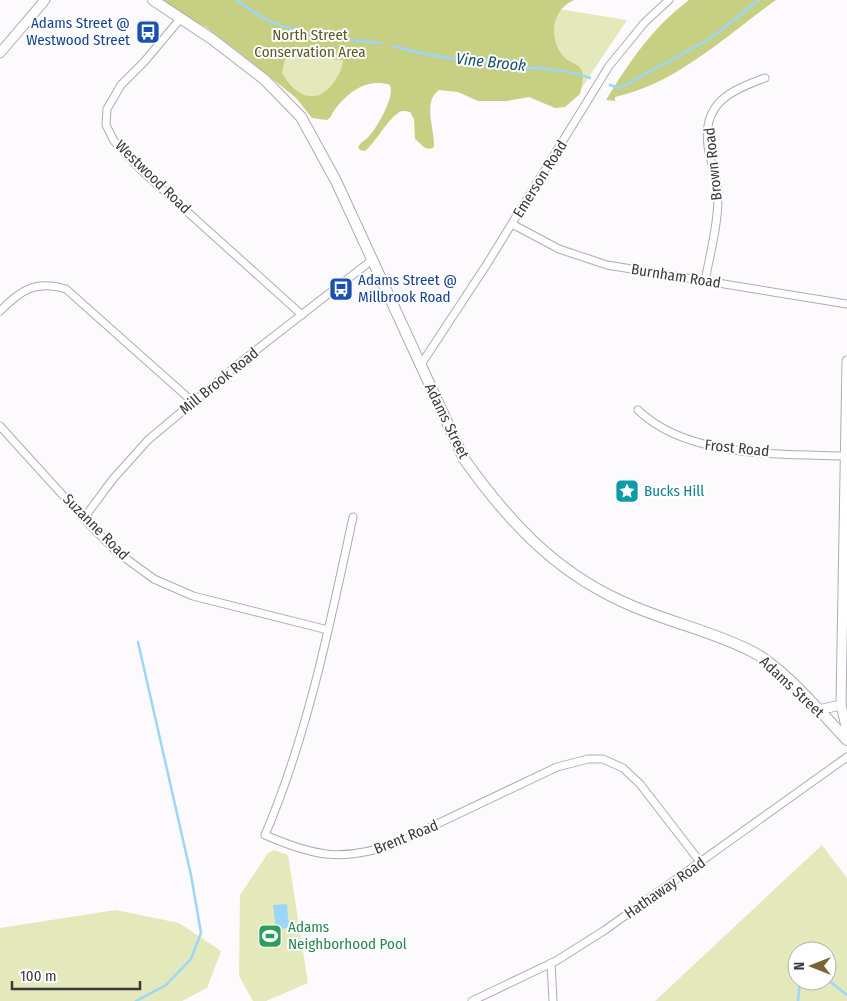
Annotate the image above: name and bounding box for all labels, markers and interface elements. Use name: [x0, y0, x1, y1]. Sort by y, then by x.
place label: Adams Street @ Westwood Street: [26, 14, 130, 49]
bus stop icon: Adams Street @ Westwood Street: [135, 19, 161, 45]
park label: North Street Conservation Area: [254, 26, 366, 61]
water label: Vine Brook: [455, 49, 527, 75]
street label: Brown Road: [700, 127, 726, 201]
street label: Westwood Road: [111, 136, 195, 218]
street label: Emerson Road: [509, 137, 571, 221]
street label: Burnham Road: [630, 260, 722, 292]
place label: Adams Street @ Millbrook Road: [358, 271, 457, 306]
bus stop icon: Adams Street @ Millbrook Road: [328, 276, 354, 302]
street label: Mill Brook Road: [176, 344, 262, 418]
street label: Adams Street: [421, 380, 473, 462]
street label: Frost Road: [704, 436, 770, 460]
place icon: Bucks Hill: [614, 478, 640, 504]
place label: Bucks Hill: [644, 482, 704, 500]
street label: Suzanne Road: [59, 490, 133, 564]
street label: Adams Street: [756, 653, 828, 721]
street label: Brent Road: [371, 816, 441, 858]
street label: Hathaway Road: [621, 853, 709, 923]
place label: Adams Neighborhood Pool: [288, 918, 407, 953]
sports icon: Adams Neighborhood Pool: [257, 923, 283, 949]
north arrow: [787, 941, 837, 991]
scale bar: [12, 958, 140, 990]
text: N: [791, 962, 808, 970]
text: 100 m: [20, 967, 57, 985]

